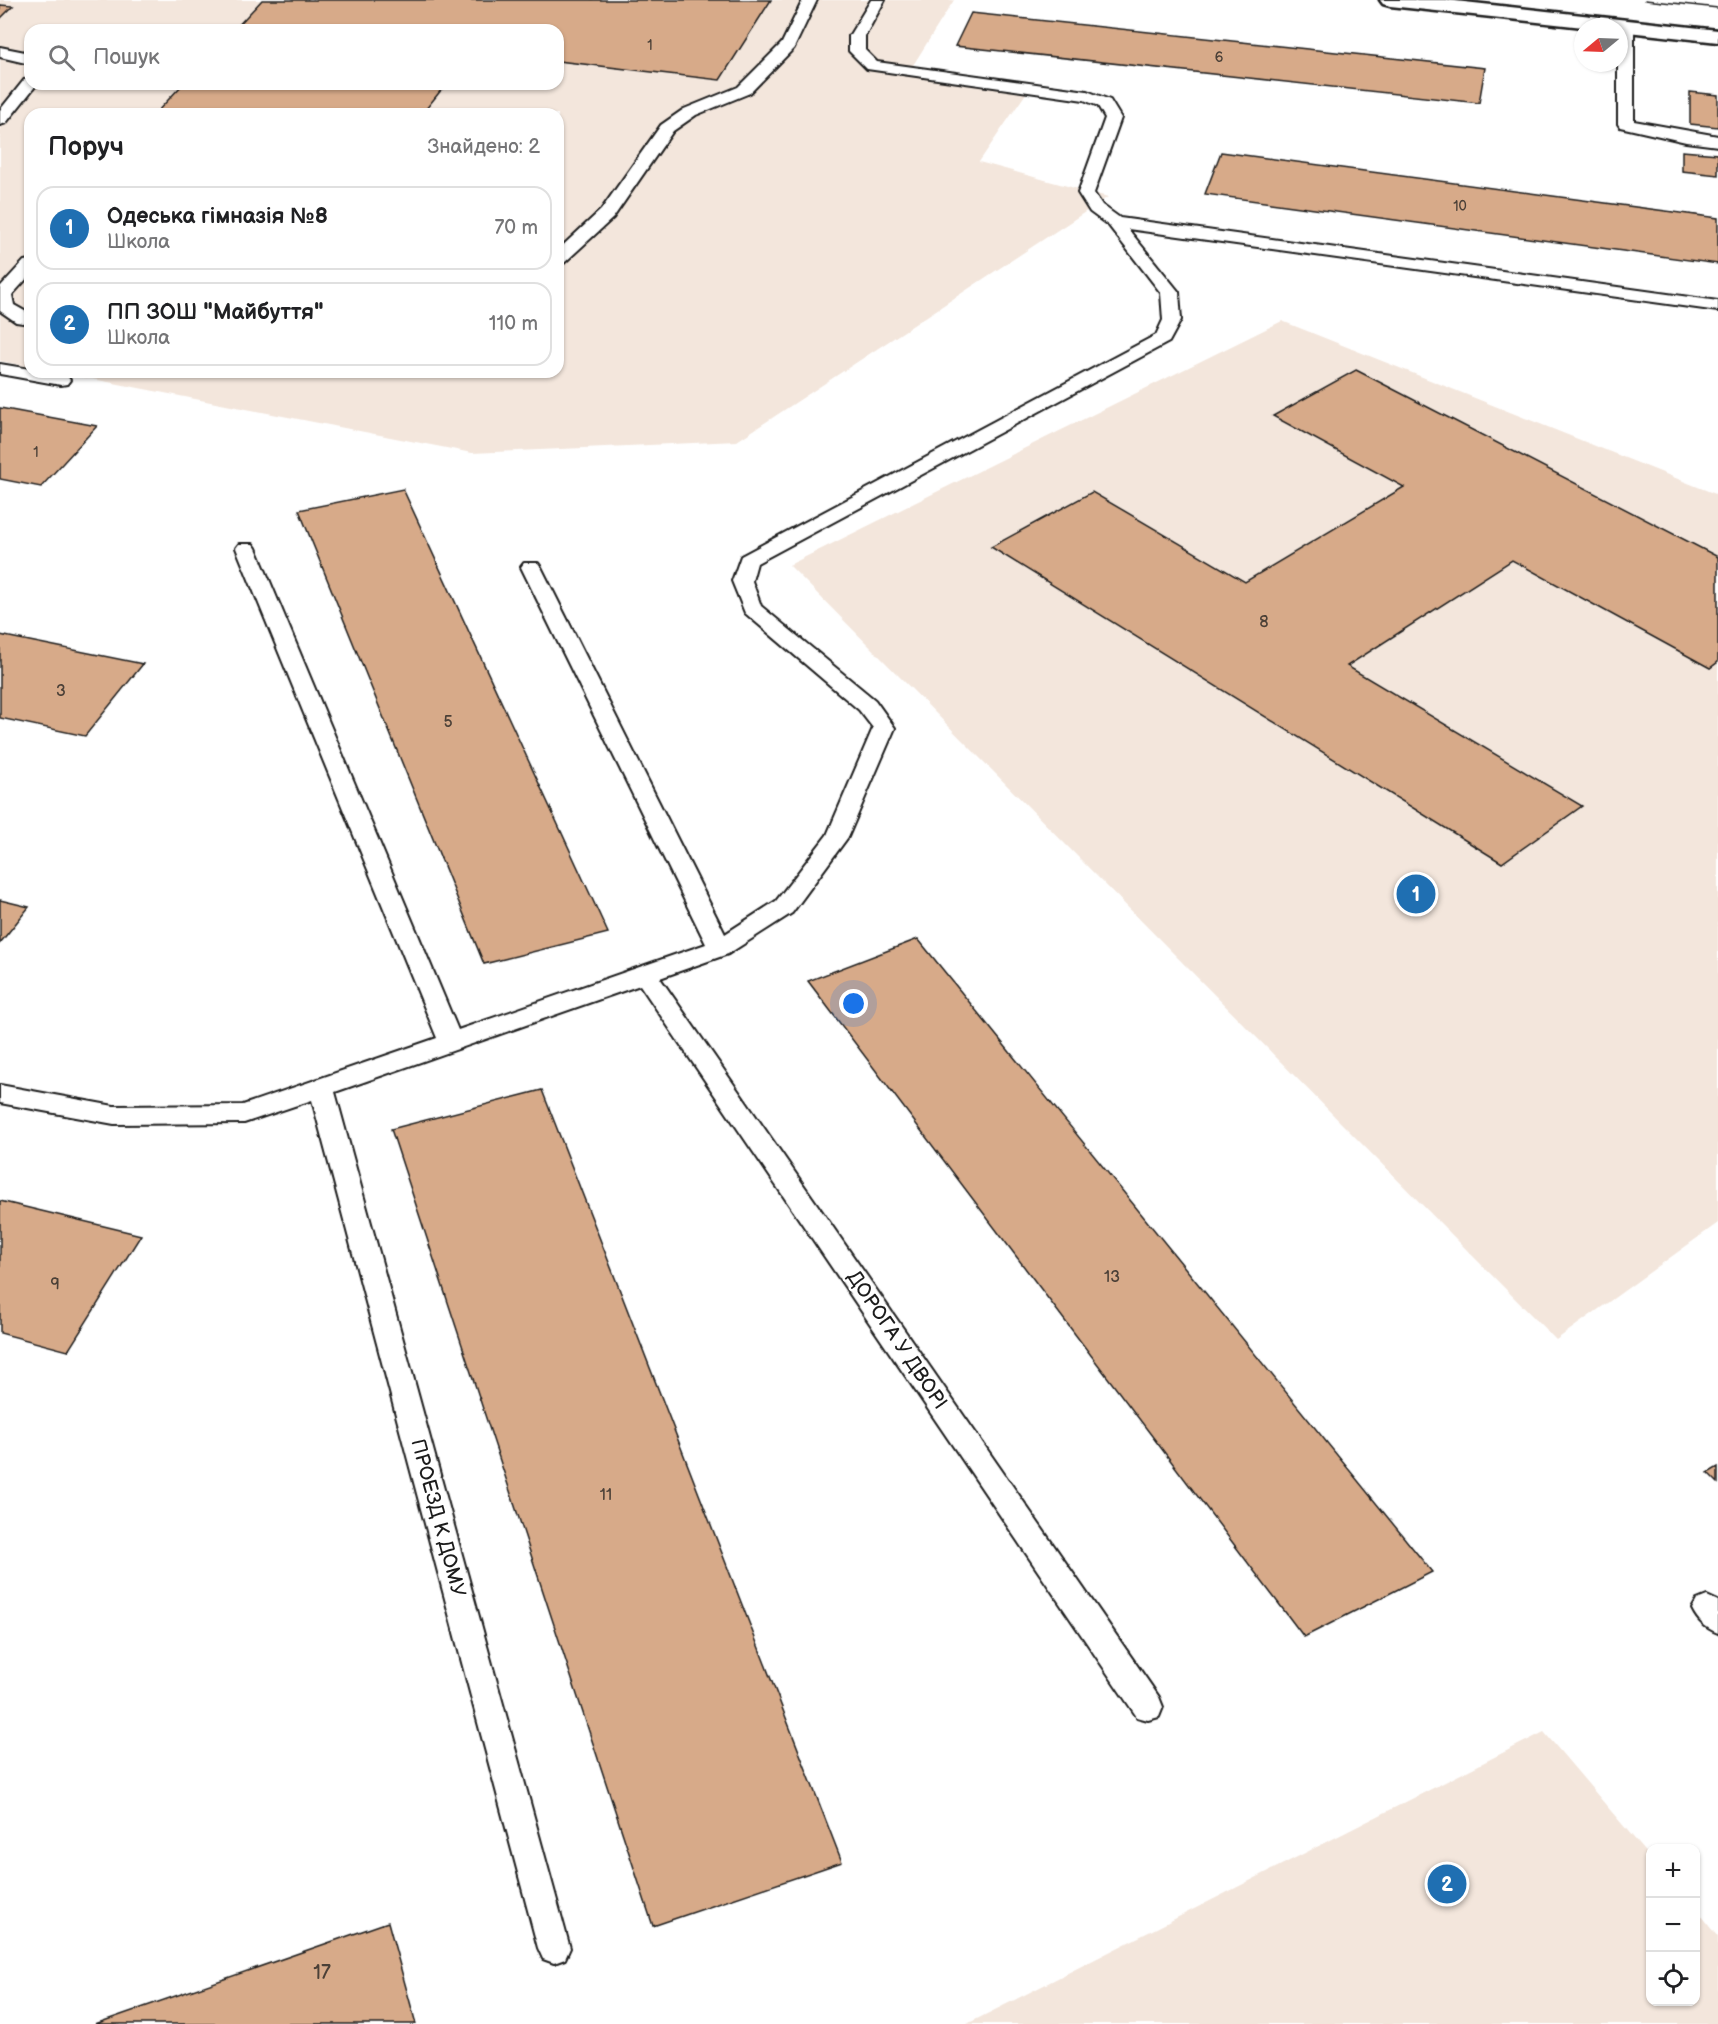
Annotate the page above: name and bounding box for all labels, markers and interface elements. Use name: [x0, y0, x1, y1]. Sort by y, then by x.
north arrow: [1574, 18, 1628, 72]
search box: [24, 24, 564, 90]
house number: 1: [647, 37, 653, 54]
icon: search: [45, 41, 78, 74]
text: Пошук: [93, 44, 160, 71]
house number: 6: [1215, 49, 1224, 66]
text: Поруч: [48, 132, 124, 163]
text: Знайдено: 2: [427, 135, 540, 159]
house number: 10: [1453, 198, 1467, 215]
text: Одеська гімназія №8: [107, 203, 328, 230]
text: 1: [65, 216, 74, 240]
text: 70 m: [494, 216, 538, 240]
text: Школа: [107, 230, 170, 254]
text: ПП ЗОШ "Майбуття": [107, 299, 324, 326]
text: 2: [64, 312, 75, 336]
text: 110 m: [489, 312, 538, 336]
text: Школа: [107, 326, 170, 350]
house number: 1: [33, 444, 39, 461]
house number: 8: [1259, 613, 1269, 632]
house number: 3: [56, 682, 66, 701]
house number: 5: [443, 713, 453, 732]
pin: 1: [1396, 872, 1436, 916]
your location: [839, 989, 868, 1018]
street label: ДОРОГА У ДВОРІ: [842, 1266, 952, 1414]
house number: 13: [1104, 1268, 1120, 1287]
house number: 9: [50, 1275, 60, 1294]
street label: ПРОЕЗД К ДОМУ: [405, 1436, 471, 1600]
house number: 11: [600, 1486, 612, 1505]
map controls: [1646, 1844, 1700, 2006]
button: +: [1646, 1844, 1700, 1898]
pin: 2: [1428, 1862, 1466, 1906]
button: −: [1646, 1898, 1700, 1952]
button: locate: [1646, 1952, 1700, 2006]
house number: 17: [313, 1961, 331, 1985]

